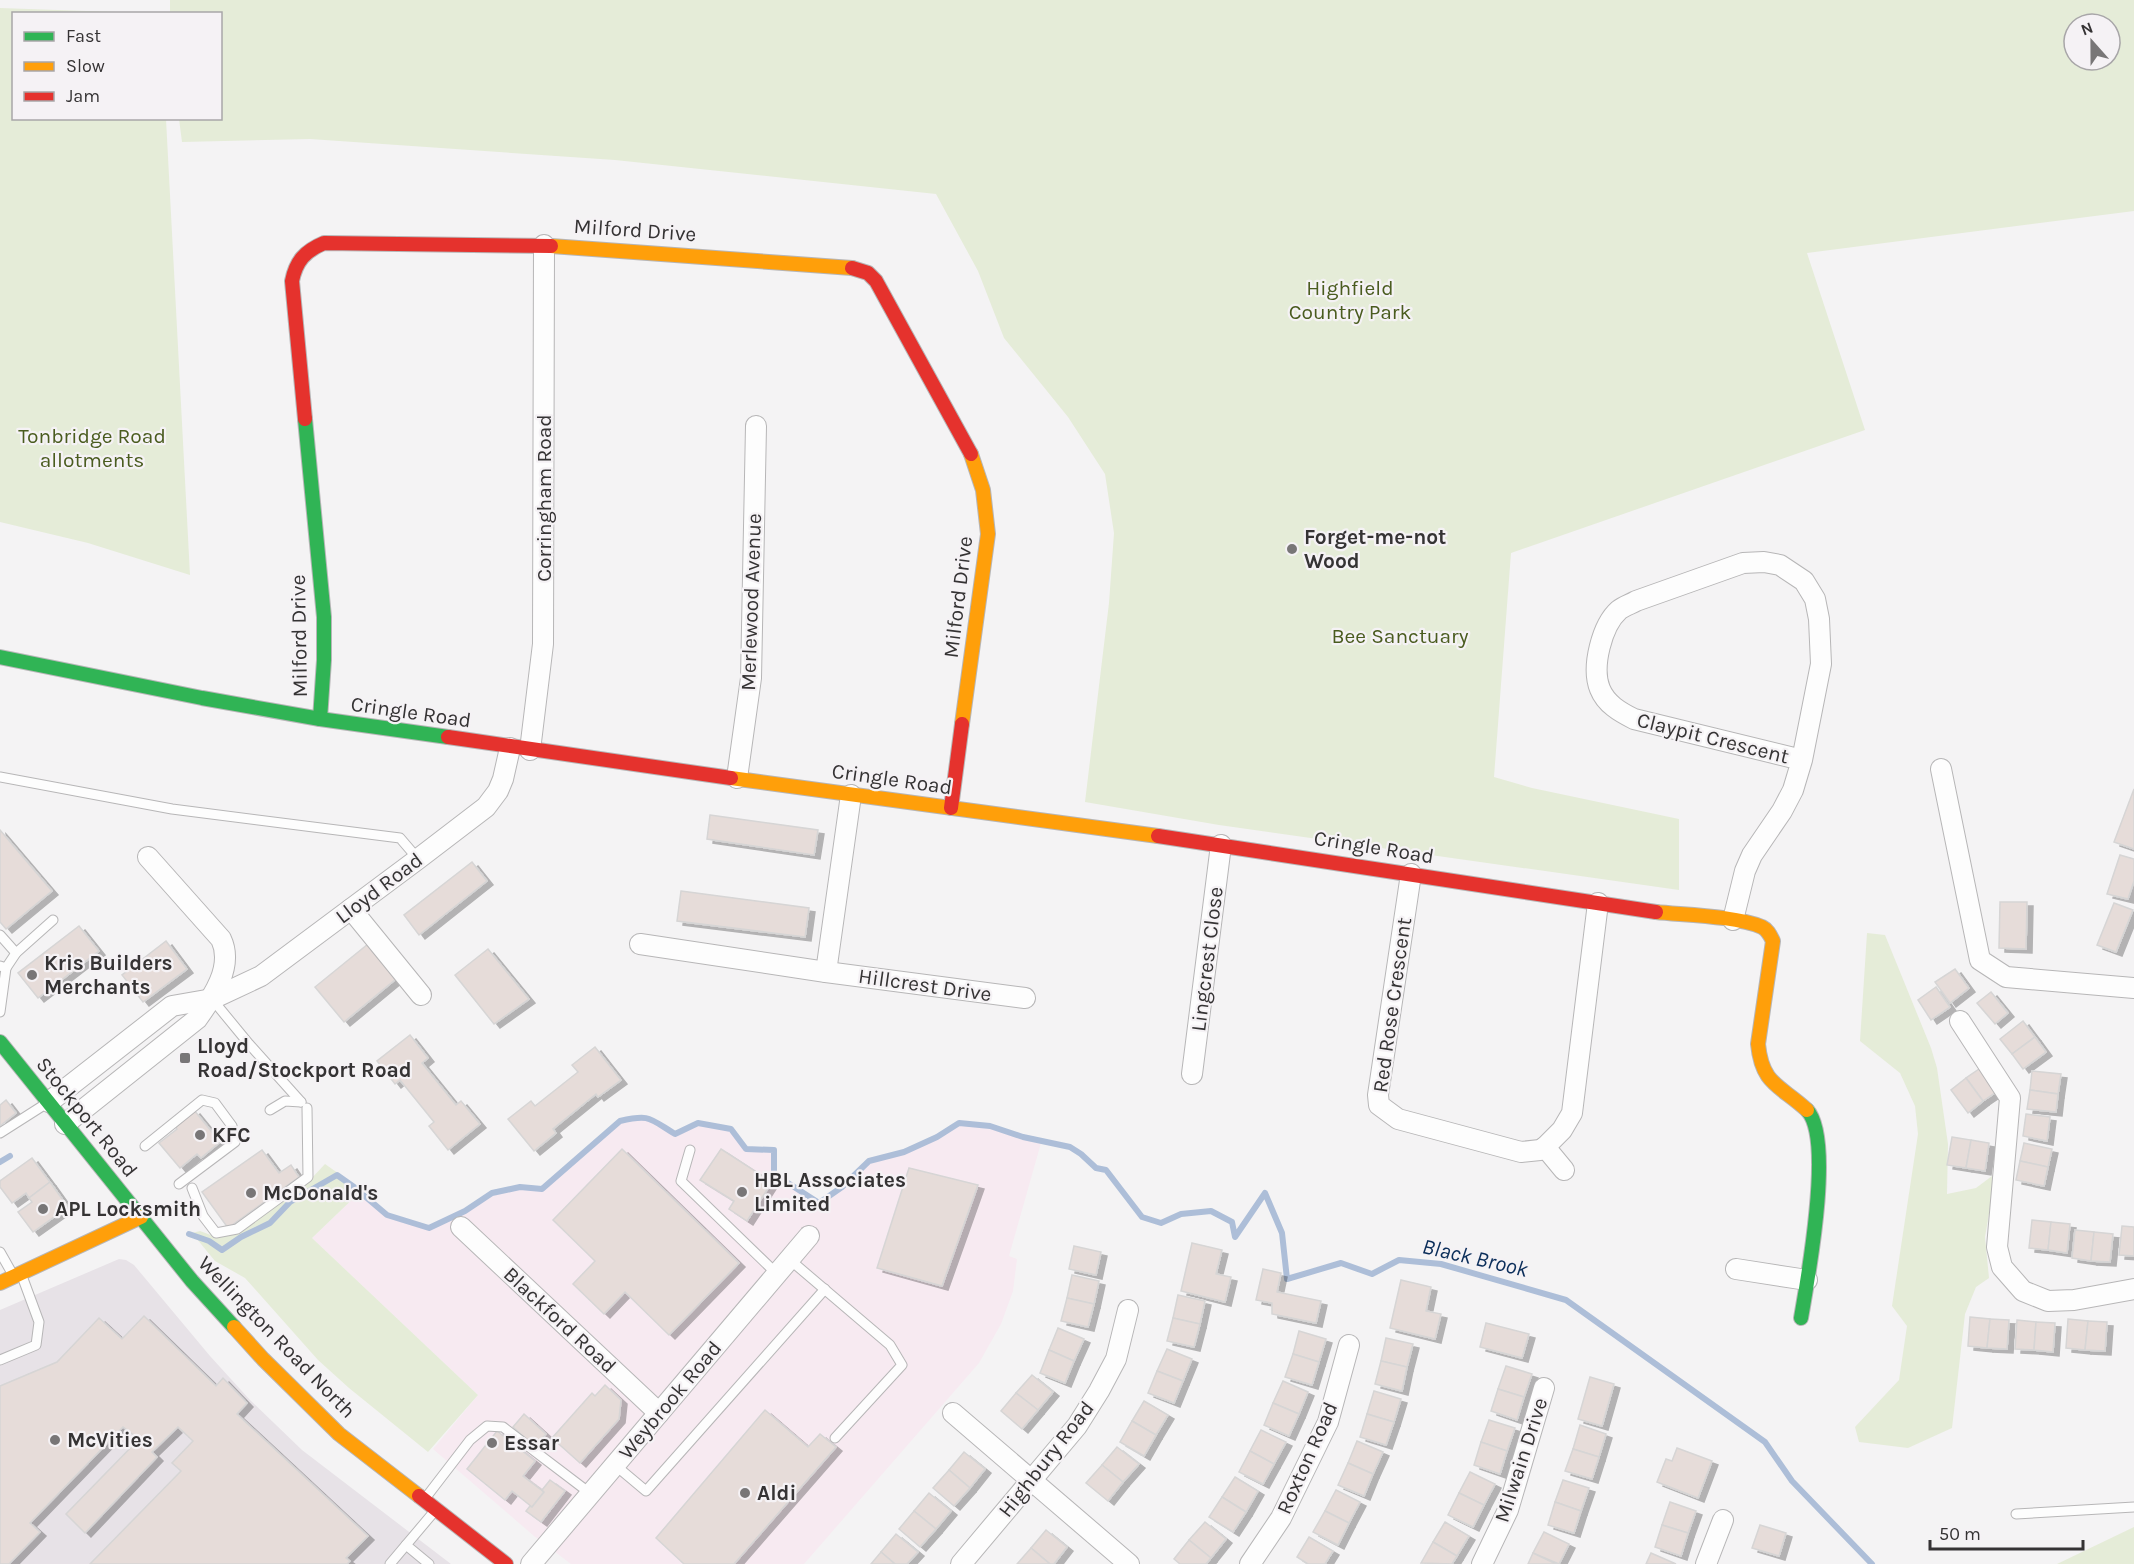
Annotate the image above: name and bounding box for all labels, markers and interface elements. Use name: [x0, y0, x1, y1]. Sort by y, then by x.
legend: [12, 12, 222, 120]
north arrow: [2062, 12, 2122, 72]
text: N: [2078, 18, 2096, 39]
text: Fast: [66, 25, 101, 47]
text: Slow: [66, 55, 105, 77]
text: Jam: [66, 85, 100, 107]
street label: Milford Drive: [573, 214, 697, 246]
park label: Highfield Country Park: [1289, 276, 1411, 324]
street label: Corringham Road: [532, 414, 556, 582]
park label: Tonbridge Road allotments: [18, 424, 166, 472]
street label: Merlewood Avenue: [736, 513, 766, 691]
place label: Forget-me-not Wood: [1304, 525, 1446, 573]
street label: Milford Drive: [939, 535, 977, 659]
marker: Forget-me-not Wood: [1285, 542, 1299, 556]
street label: Milford Drive: [286, 574, 312, 698]
park label: Bee Sanctuary: [1332, 624, 1469, 648]
street label: Cringle Road: [349, 692, 473, 732]
street label: Claypit Crescent: [1634, 707, 1792, 769]
street label: Cringle Road: [830, 759, 954, 799]
street label: Cringle Road: [1312, 826, 1436, 868]
street label: Lloyd Road: [331, 848, 427, 928]
street label: Lingcrest Close: [1186, 885, 1228, 1033]
street label: Red Rose Crescent: [1368, 916, 1416, 1094]
place label: Kris Builders Merchants: [44, 951, 173, 999]
street label: Hillcrest Drive: [857, 964, 993, 1006]
marker: Kris Builders Merchants: [25, 968, 39, 982]
place label: Lloyd Road/Stockport Road: [197, 1034, 412, 1082]
marker: Lloyd Road/Stockport Road: [178, 1051, 192, 1065]
street label: Stockport Road: [31, 1052, 143, 1182]
place label: KFC: [212, 1123, 251, 1147]
marker: KFC: [193, 1128, 207, 1142]
place label: HBL Associates Limited: [754, 1168, 906, 1216]
place label: McDonald's: [263, 1181, 378, 1205]
marker: HBL Associates Limited: [735, 1185, 749, 1199]
marker: McDonald's: [244, 1186, 258, 1200]
place label: APL Locksmith: [55, 1197, 201, 1221]
marker: APL Locksmith: [36, 1202, 50, 1216]
water label: Black Brook: [1420, 1233, 1531, 1283]
street label: Wellington Road North: [193, 1251, 361, 1423]
street label: Blackford Road: [499, 1262, 621, 1378]
street label: Weybrook Road: [614, 1336, 726, 1464]
street label: Milwain Drive: [1490, 1395, 1552, 1525]
street label: Highbury Road: [993, 1396, 1099, 1522]
street label: Roxton Road: [1272, 1398, 1342, 1518]
place label: McVities: [67, 1428, 153, 1452]
place label: Essar: [504, 1431, 560, 1455]
marker: McVities: [48, 1433, 62, 1447]
marker: Essar: [485, 1436, 499, 1450]
place label: Aldi: [757, 1481, 796, 1505]
marker: Aldi: [738, 1486, 752, 1500]
scale bar: [1930, 1513, 2083, 1551]
text: 50 m: [1939, 1523, 1981, 1545]

